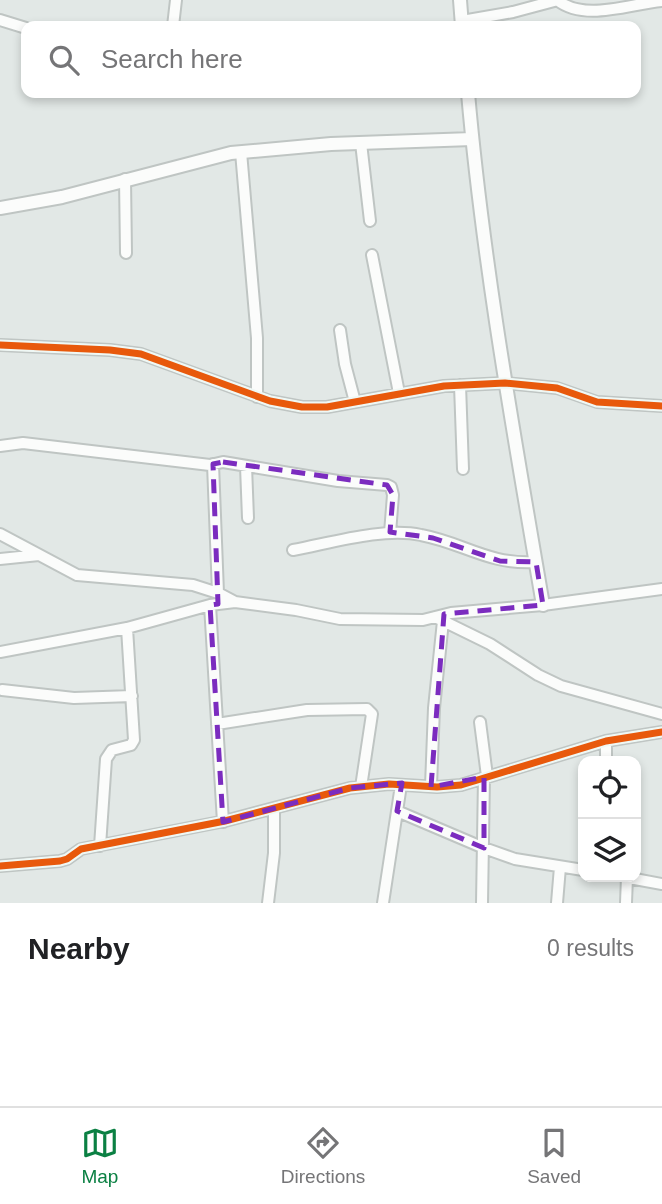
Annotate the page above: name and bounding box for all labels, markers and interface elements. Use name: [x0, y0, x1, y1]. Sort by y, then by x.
search box: [21, 21, 641, 98]
icon: search: [45, 41, 83, 79]
text: Search here: [101, 44, 243, 74]
map controls: [578, 756, 641, 882]
button: locate: [578, 756, 641, 819]
button: layers: [578, 819, 641, 882]
text: Nearby: [28, 932, 130, 965]
text: 0 results: [547, 935, 634, 961]
tab: Map: [81, 1124, 119, 1188]
tab: Directions: [281, 1124, 365, 1188]
tab: Saved: [527, 1124, 581, 1188]

